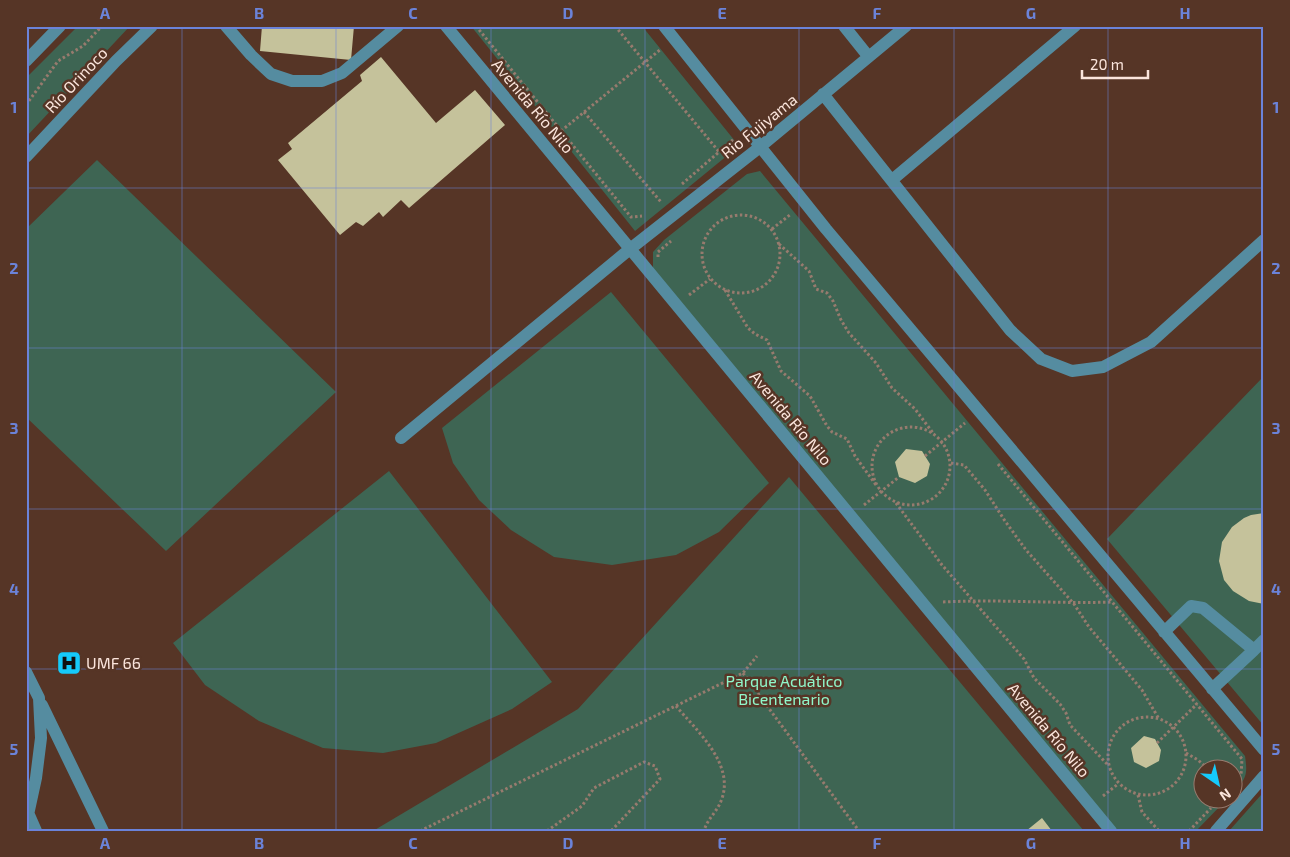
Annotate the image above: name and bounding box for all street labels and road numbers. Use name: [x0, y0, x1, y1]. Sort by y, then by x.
street label: Río Orinoco: [40, 43, 111, 116]
street label: Avenida Río Nilo: [488, 55, 578, 157]
street label: Rio Fujiyama: [717, 89, 801, 163]
street label: Avenida Río Nilo: [746, 367, 836, 469]
street label: Avenida Río Nilo: [1004, 679, 1094, 781]

